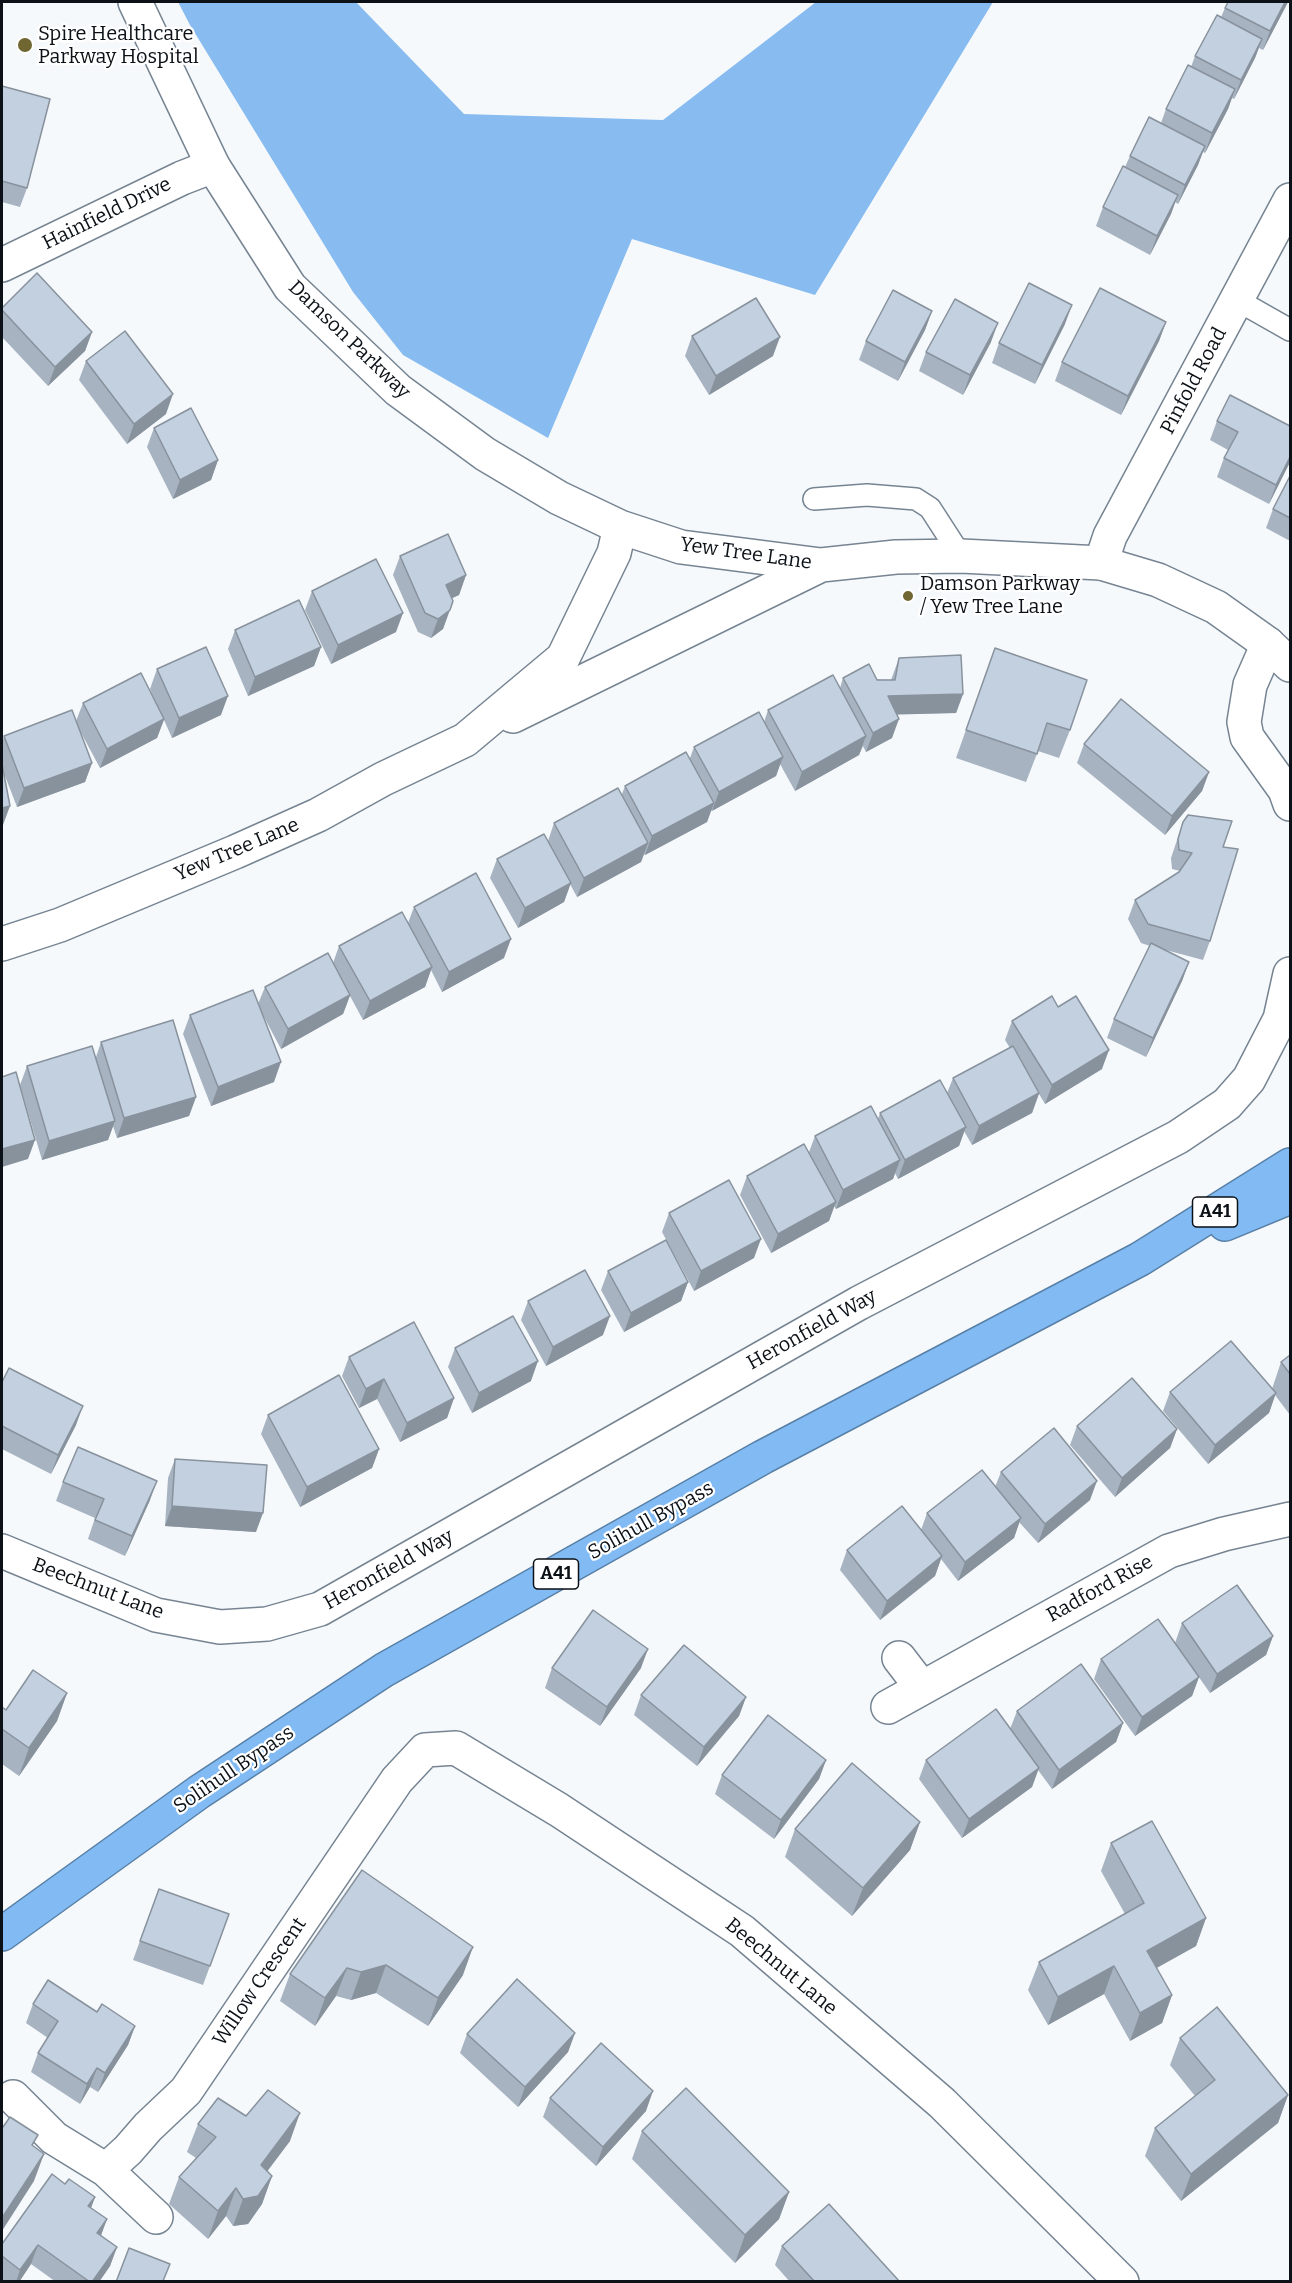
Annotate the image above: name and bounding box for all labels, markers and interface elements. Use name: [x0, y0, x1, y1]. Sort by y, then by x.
place label: Spire Healthcare Parkway Hospital: [38, 22, 199, 69]
marker: Spire Healthcare Parkway Hospital: [16, 36, 34, 54]
street label: Hainfield Drive: [39, 173, 175, 255]
street label: Damson Parkway: [283, 276, 415, 404]
street label: Pinfold Road: [1156, 324, 1232, 438]
street label: Yew Tree Lane: [679, 533, 813, 575]
place label: Damson Parkway / Yew Tree Lane: [920, 572, 1080, 619]
marker: Damson Parkway / Yew Tree Lane: [901, 589, 915, 603]
street label: Yew Tree Lane: [171, 813, 303, 887]
road number: A41: [1192, 1197, 1238, 1227]
street label: Heronfield Way: [743, 1284, 881, 1376]
street label: Solihull Bypass: [584, 1477, 718, 1565]
street label: Heronfield Way: [320, 1524, 458, 1616]
street label: Radford Rise: [1043, 1550, 1157, 1628]
street label: Beechnut Lane: [29, 1553, 167, 1625]
road number: A41: [534, 1559, 578, 1589]
street label: Solihull Bypass: [169, 1721, 299, 1819]
street label: Willow Crescent: [208, 1913, 312, 2051]
street label: Beechnut Lane: [720, 1913, 842, 2021]

